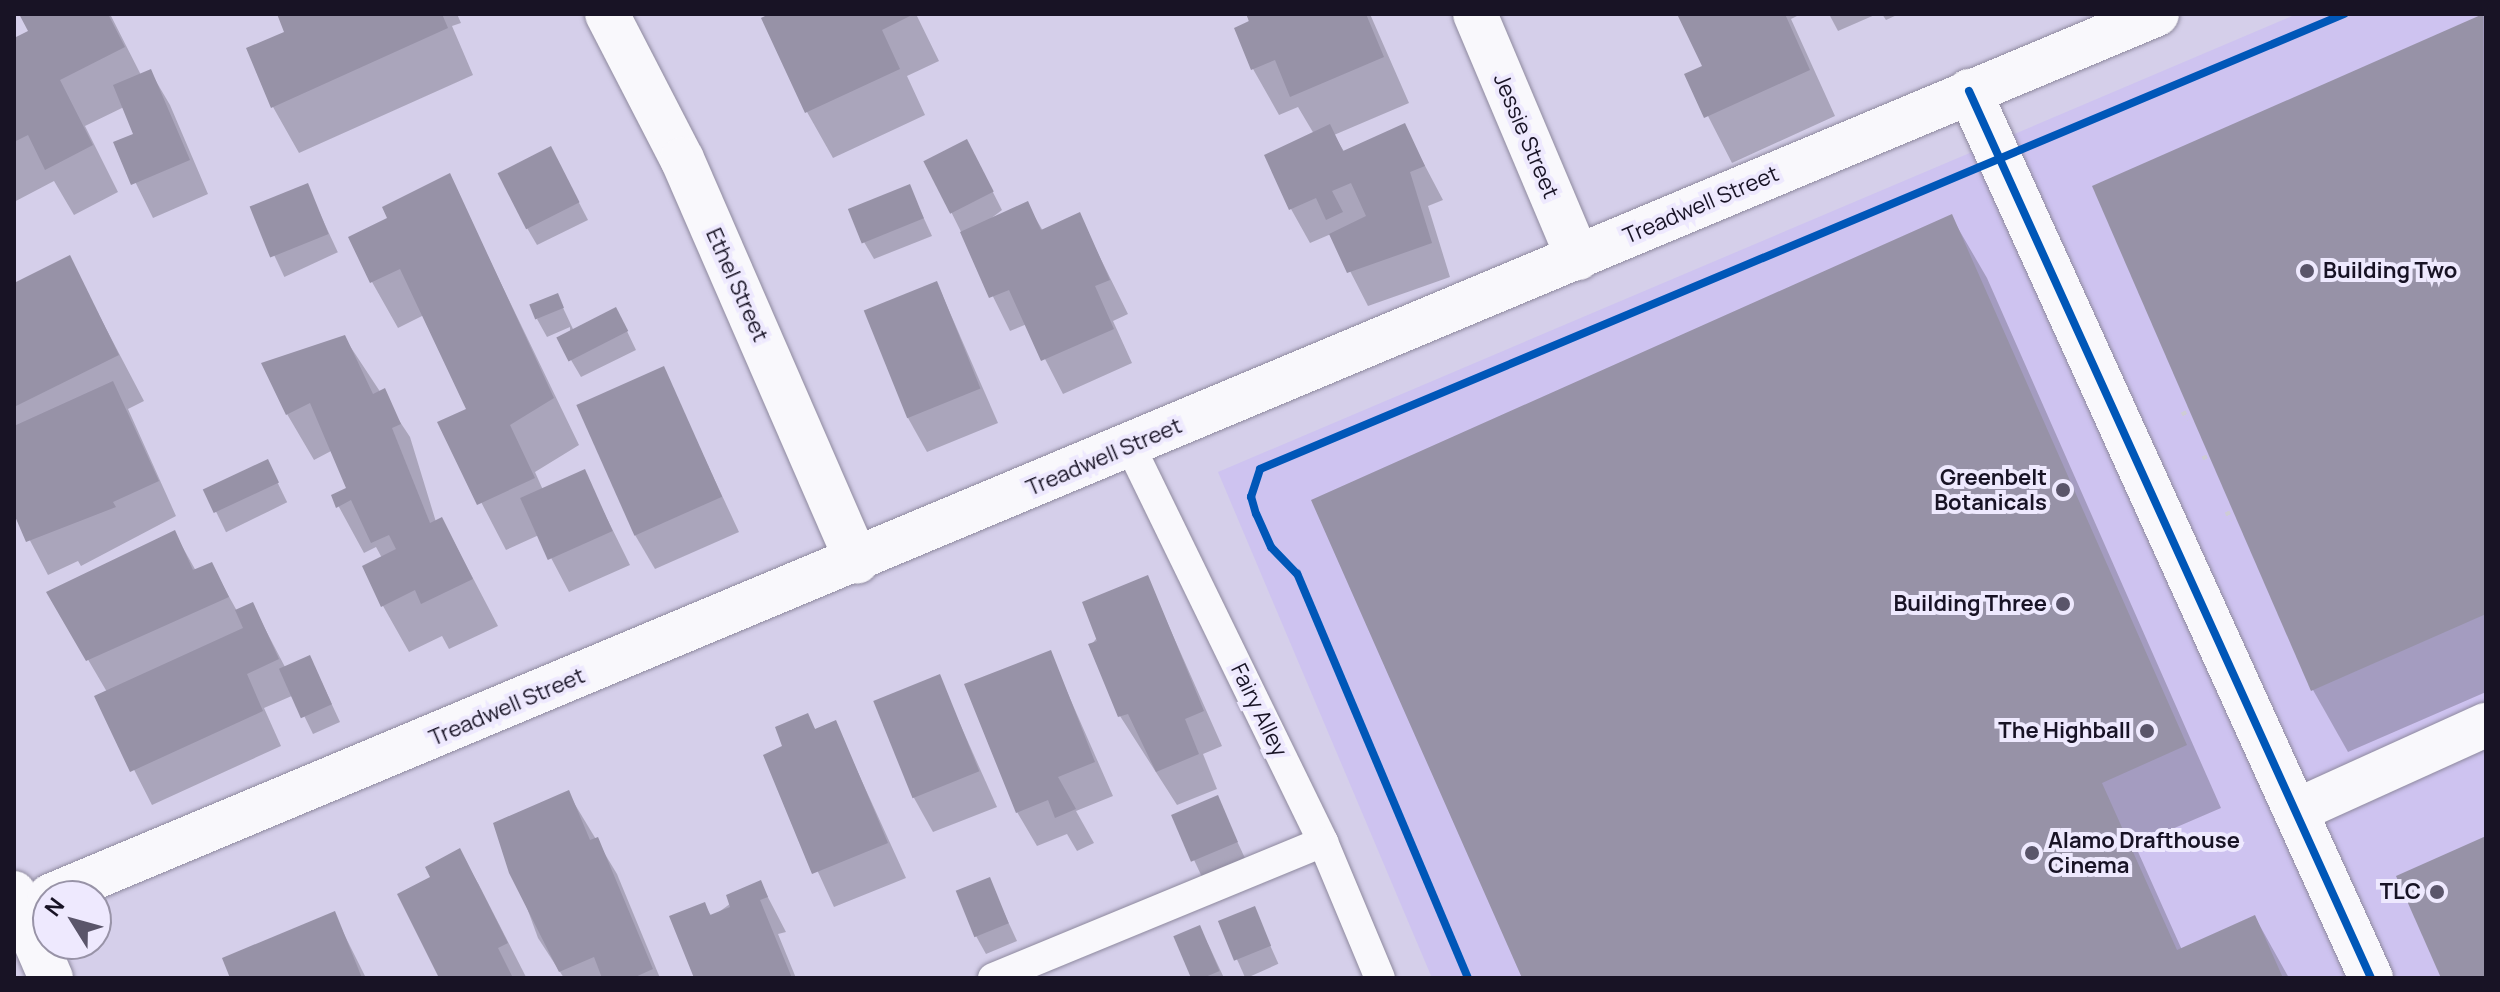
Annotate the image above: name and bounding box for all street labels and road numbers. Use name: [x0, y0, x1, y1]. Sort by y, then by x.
street label: Jessie Street: [1488, 70, 1564, 202]
street label: Treadwell Street: [1619, 160, 1783, 250]
street label: Ethel Street: [700, 224, 774, 346]
street label: Treadwell Street: [1022, 412, 1186, 502]
street label: Fairy Alley: [1225, 659, 1293, 761]
street label: Treadwell Street: [425, 662, 589, 752]

